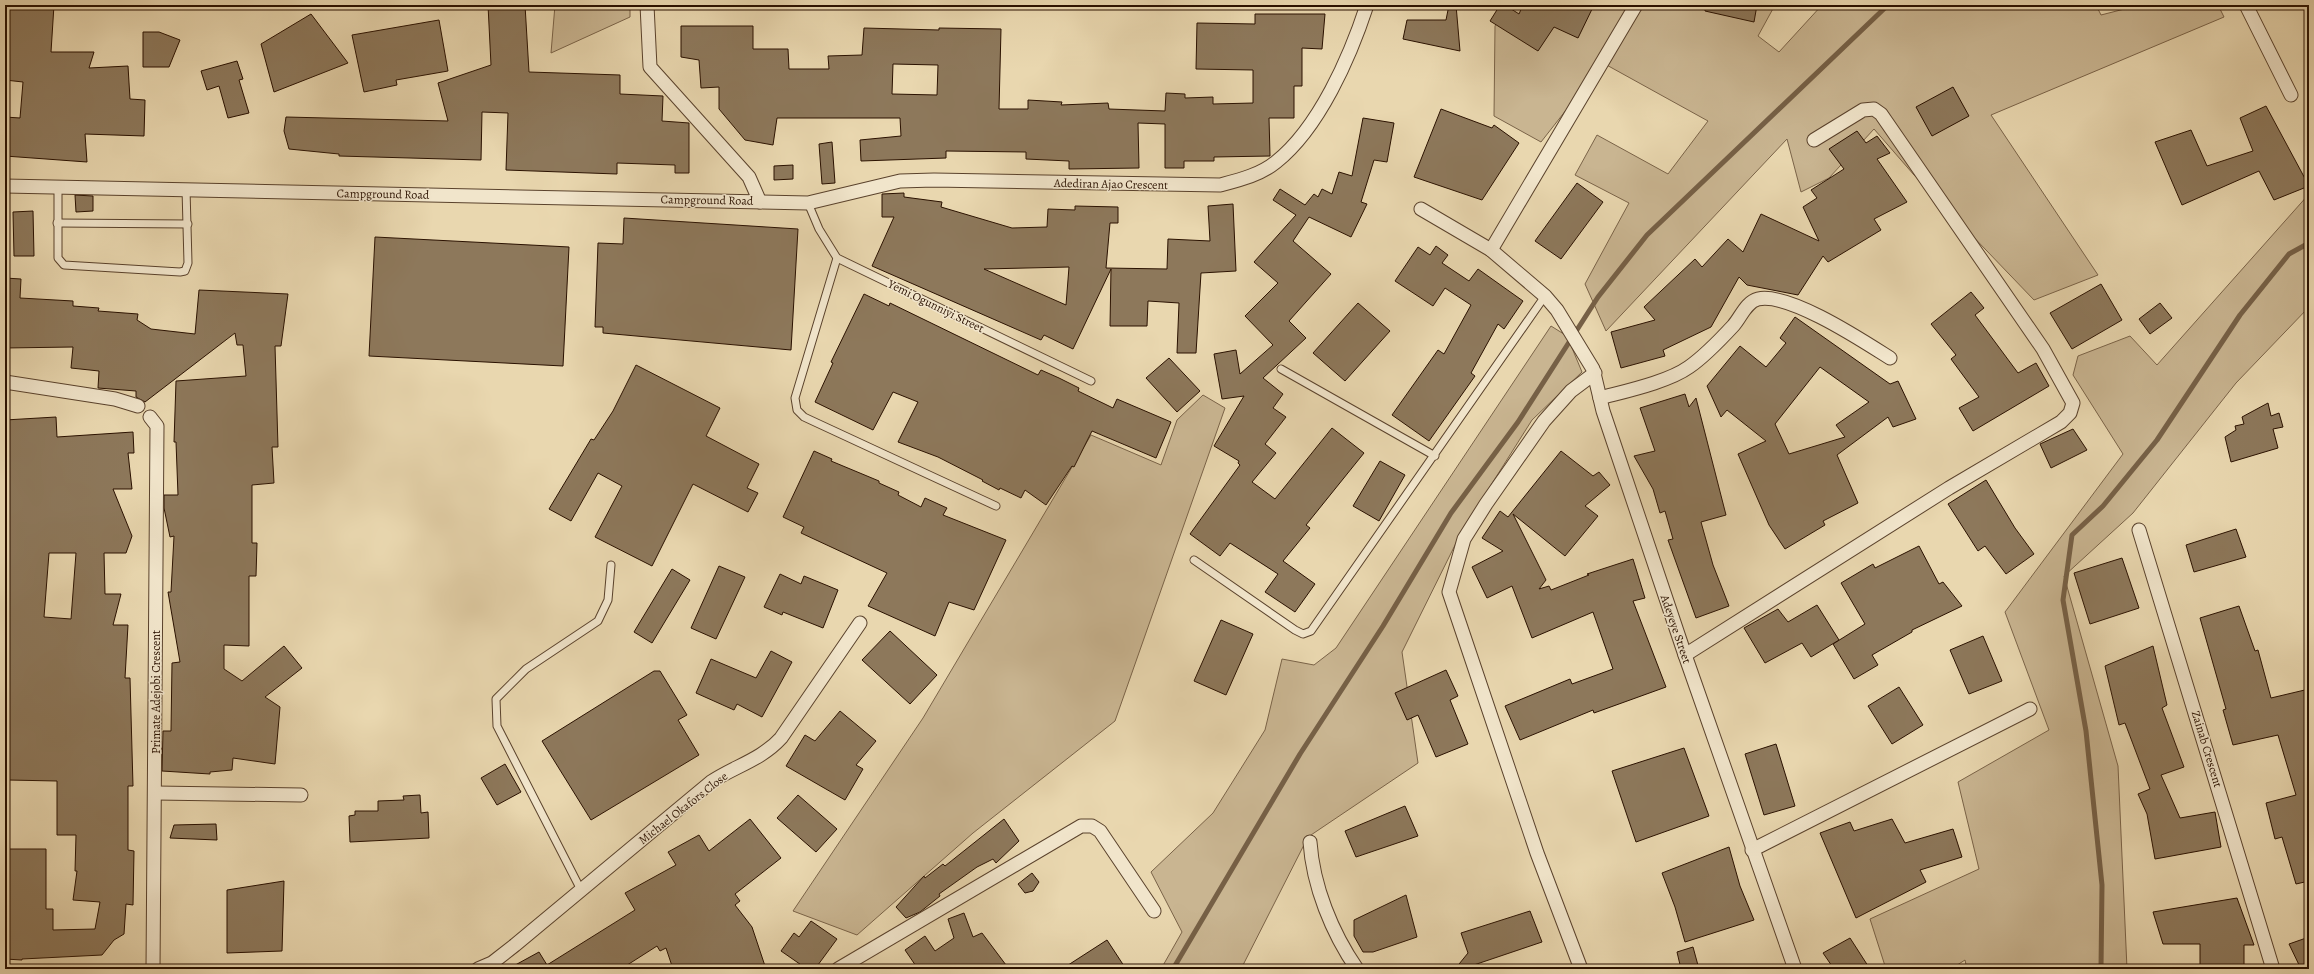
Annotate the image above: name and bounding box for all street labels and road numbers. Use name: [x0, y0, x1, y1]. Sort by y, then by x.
street label: Adediran Ajao Crescent: [1053, 175, 1168, 193]
street label: Campground Road: [336, 185, 430, 203]
street label: Campground Road: [660, 191, 754, 209]
street label: Yemi Ogunniyi Street: [884, 275, 987, 336]
street label: Adeyeye Street: [1656, 592, 1695, 665]
street label: Primate Adejobi Crescent: [148, 630, 164, 754]
street label: Zainab Crescent: [2188, 709, 2226, 789]
street label: Michael Okafors Close: [635, 768, 731, 848]

